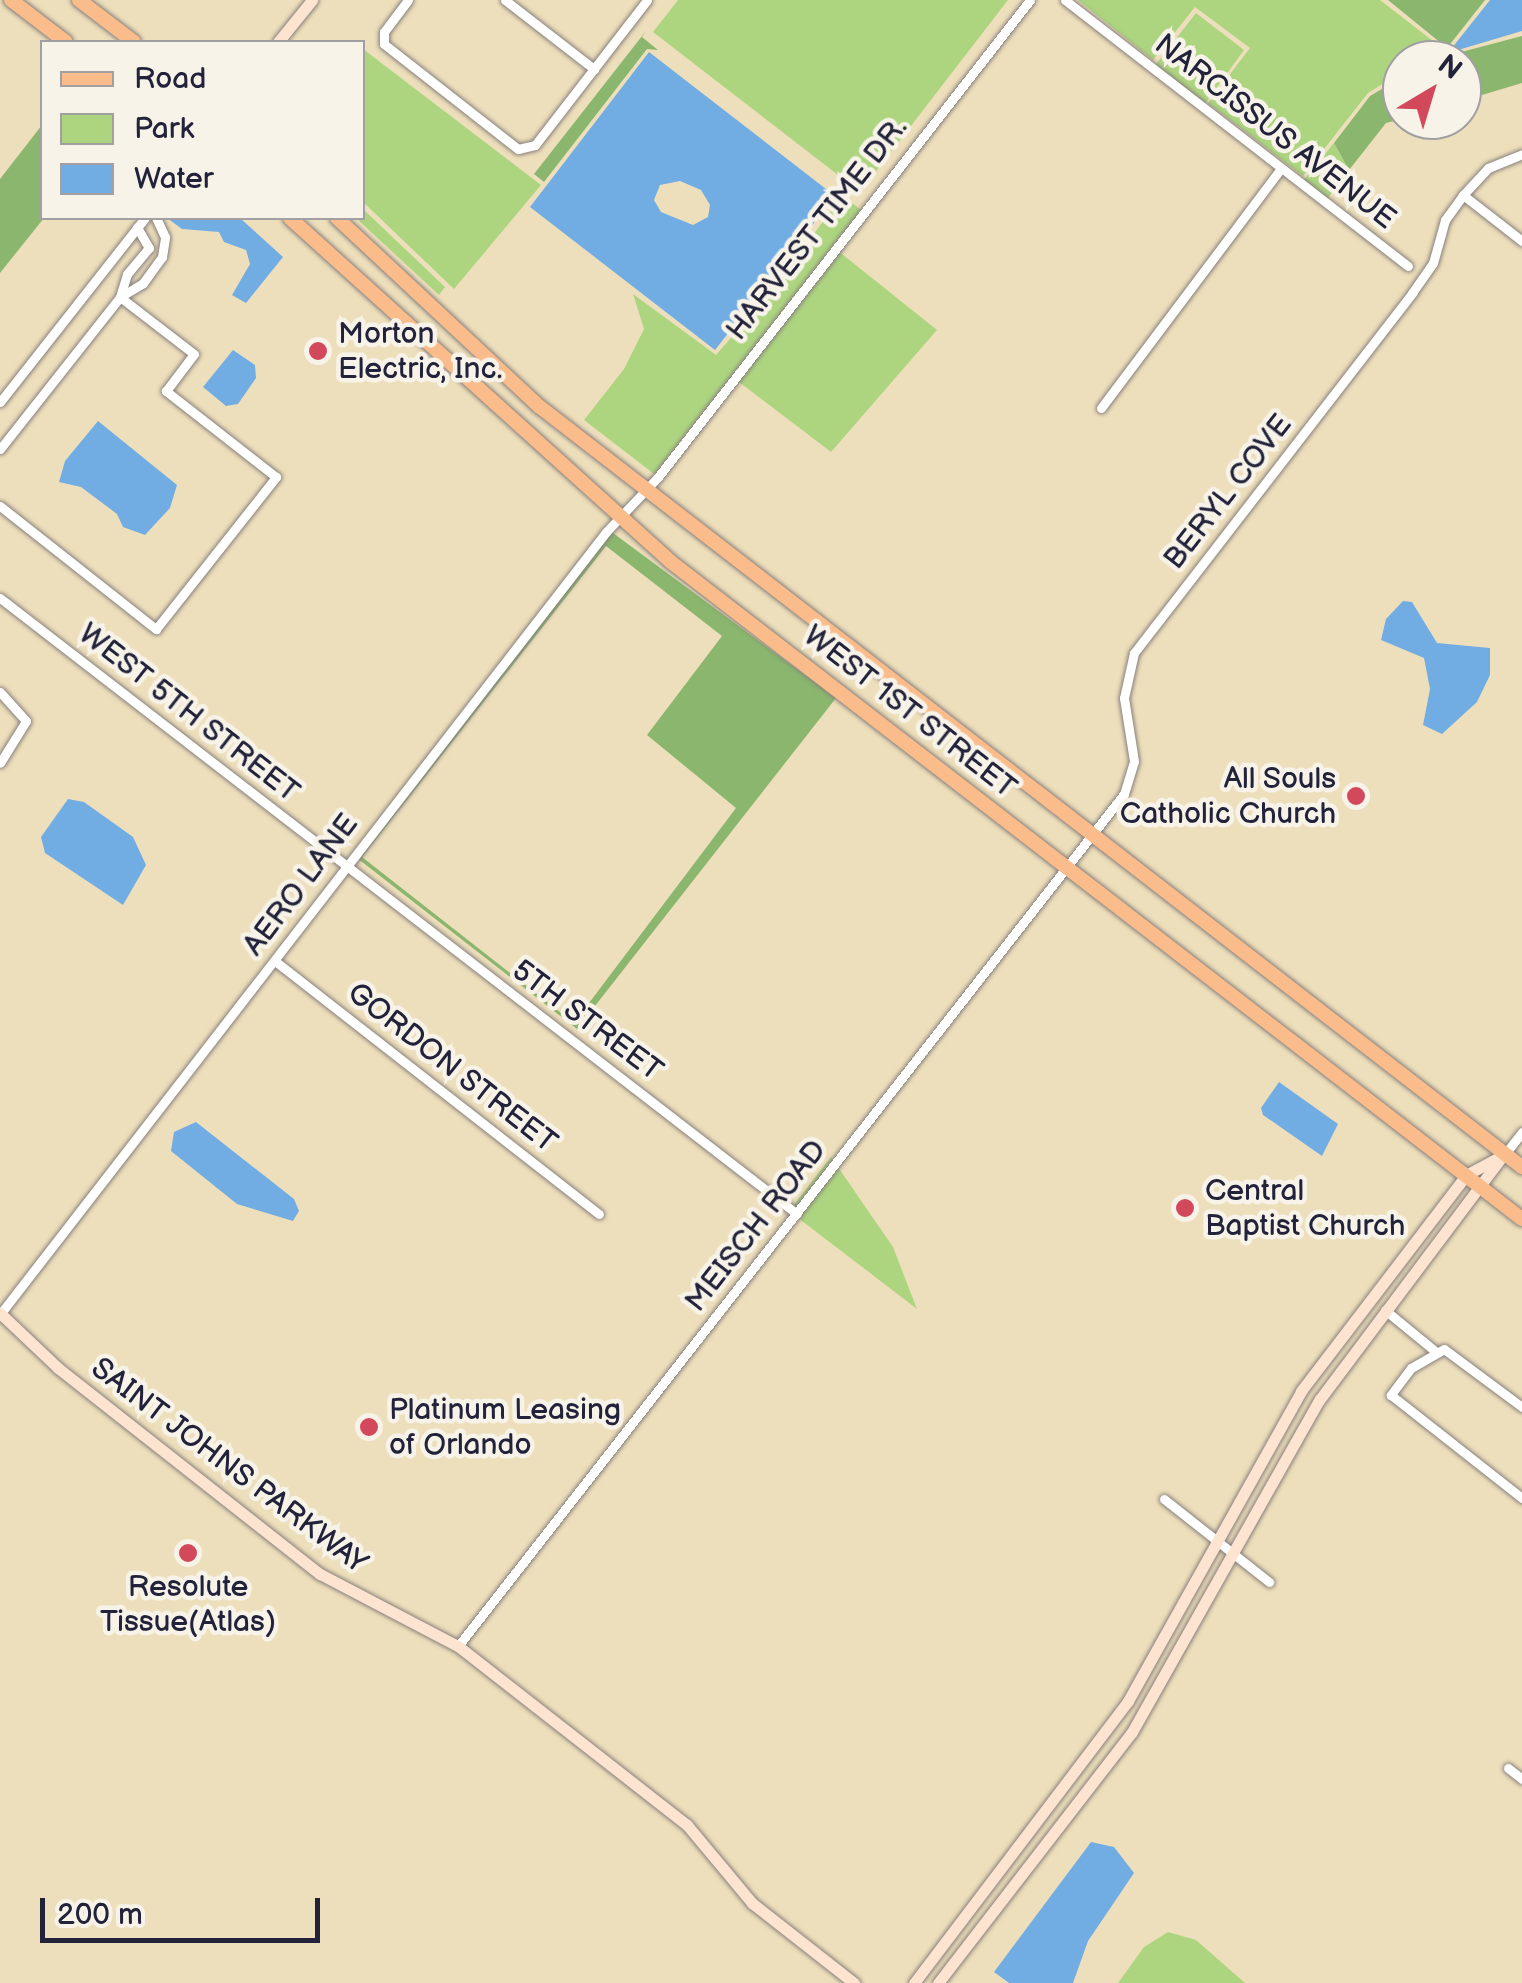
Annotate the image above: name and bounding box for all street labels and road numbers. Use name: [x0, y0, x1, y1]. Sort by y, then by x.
street label: NARCISSUS AVENUE: [1147, 27, 1403, 237]
street label: HARVEST TIME DR.: [719, 110, 915, 348]
street label: BERYL COVE: [1156, 407, 1300, 577]
street label: WEST 5TH STREET: [71, 616, 307, 810]
street label: WEST 1ST STREET: [796, 618, 1024, 806]
street label: AERO LANE: [236, 807, 366, 963]
street label: 5TH STREET: [504, 953, 670, 1089]
street label: GORDON STREET: [340, 975, 564, 1161]
street label: MEISCH ROAD: [678, 1133, 834, 1319]
street label: SAINT JOHNS PARKWAY: [83, 1350, 375, 1582]

